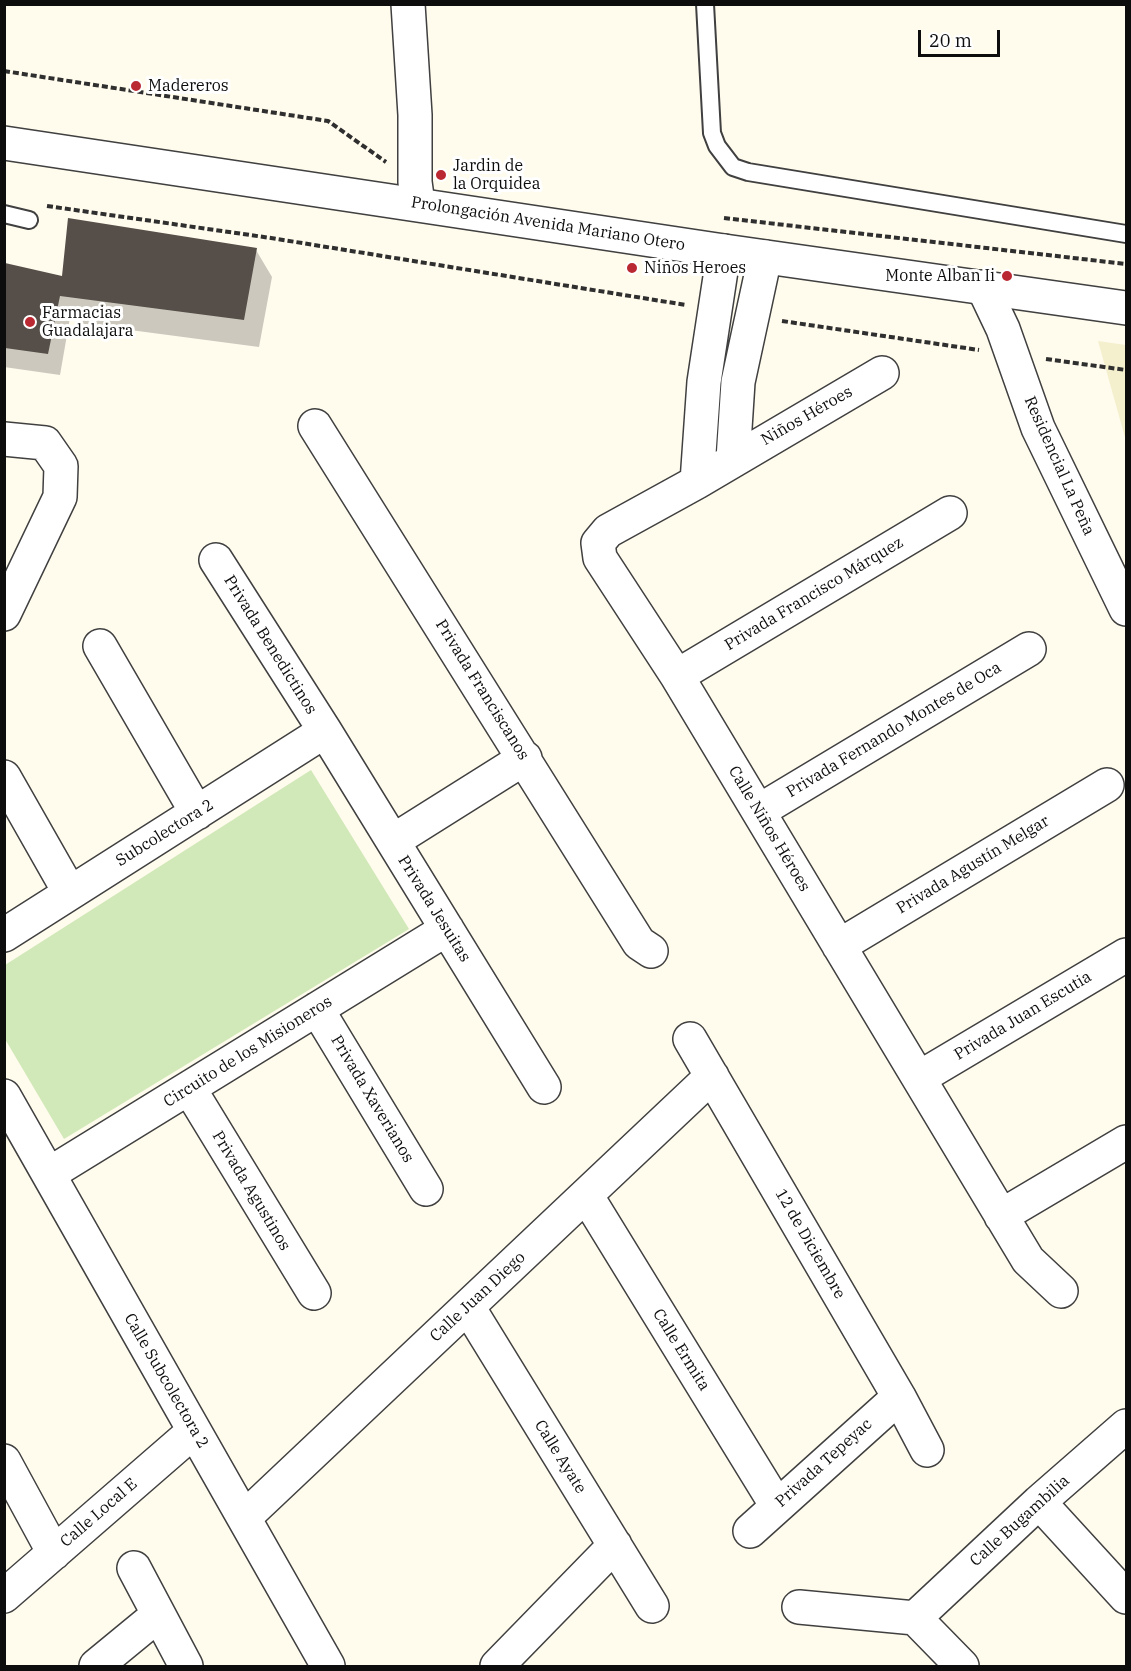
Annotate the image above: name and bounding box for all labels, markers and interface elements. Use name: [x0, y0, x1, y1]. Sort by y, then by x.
scale bar: [921, 18, 1004, 56]
text: 20 m: [929, 29, 972, 52]
place label: Madereros: [148, 76, 229, 96]
marker: Madereros: [129, 79, 143, 93]
place label: Jardin de la Orquidea: [453, 156, 541, 194]
marker: Jardin de la Orquidea: [434, 168, 448, 182]
street label: Prolongación Avenida Mariano Otero: [410, 193, 686, 255]
place label: Niños Heroes: [644, 258, 746, 278]
marker: Niños Heroes: [625, 261, 639, 275]
place label: Monte Alban Ii: [885, 266, 995, 286]
marker: Monte Alban Ii: [1000, 269, 1014, 283]
place label: Farmacias Guadalajara: [42, 303, 134, 341]
marker: Farmacias Guadalajara: [23, 315, 37, 329]
street label: Niños Héroes: [758, 382, 856, 450]
street label: Residencial La Peña: [1020, 393, 1098, 539]
street label: Privada Francisco Márquez: [721, 533, 907, 655]
street label: Privada Benedictinos: [219, 572, 321, 718]
street label: Privada Franciscanos: [431, 616, 533, 764]
street label: Privada Fernando Montes de Oca: [783, 658, 1005, 802]
street label: Calle Niños Héroes: [724, 763, 814, 895]
street label: Subcolectora 2: [113, 795, 217, 871]
street label: Privada Agustín Melgar: [893, 812, 1053, 918]
street label: Privada Jesuitas: [394, 852, 474, 966]
street label: Privada Juan Escutia: [951, 967, 1095, 1065]
street label: Circuito de los Misioneros: [160, 992, 336, 1112]
street label: Privada Xaverianos: [326, 1032, 418, 1166]
street label: Privada Agustinos: [208, 1128, 294, 1254]
street label: 12 de Diciembre: [771, 1186, 849, 1302]
street label: Calle Juan Diego: [426, 1248, 530, 1346]
street label: Calle Ermita: [648, 1306, 714, 1394]
street label: Calle Subcolectora 2: [120, 1310, 212, 1452]
street label: Privada Tepeyac: [772, 1415, 876, 1511]
street label: Calle Ayate: [530, 1417, 590, 1497]
street label: Calle Bugambilia: [966, 1471, 1074, 1571]
street label: Calle Local E: [57, 1475, 141, 1551]

